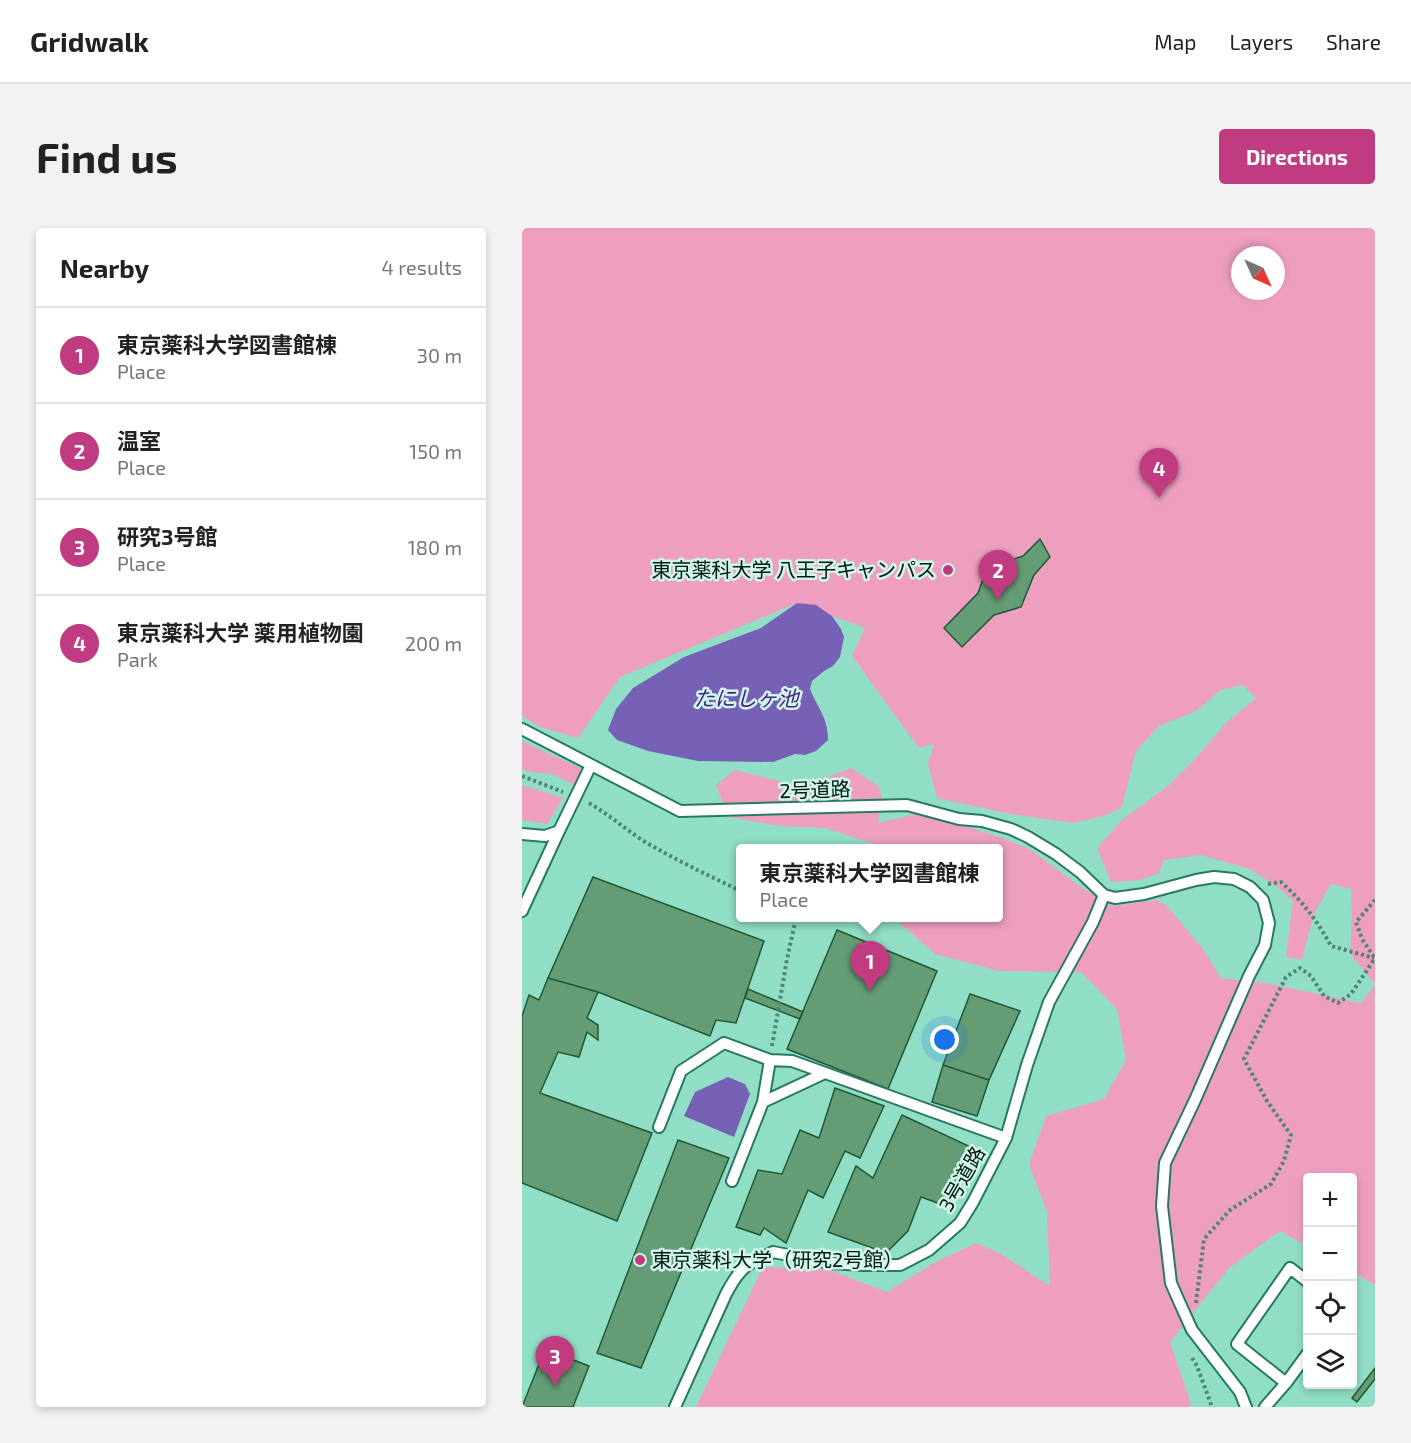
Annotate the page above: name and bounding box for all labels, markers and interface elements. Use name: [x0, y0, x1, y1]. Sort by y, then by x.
text: Gridwalk: [30, 24, 149, 58]
text: Map: [1154, 29, 1196, 54]
text: Layers: [1229, 29, 1293, 54]
text: Share: [1326, 29, 1381, 54]
button: Directions: [1219, 129, 1375, 184]
text: Find us: [36, 131, 178, 181]
north arrow: [1231, 246, 1285, 300]
text: Nearby: [60, 252, 149, 283]
text: 4 results: [382, 255, 462, 279]
text: 東京薬科大学図書館棟: [117, 331, 337, 357]
text: 1: [75, 343, 84, 367]
text: 30 m: [417, 343, 462, 367]
text: Place: [117, 359, 166, 383]
text: 温室: [117, 427, 161, 453]
text: 2: [74, 439, 85, 463]
text: 150 m: [409, 439, 462, 463]
pin: 4: [1140, 448, 1178, 498]
text: Place: [117, 455, 166, 479]
text: 研究3号館: [117, 523, 217, 549]
text: 3: [74, 535, 85, 559]
text: 180 m: [408, 535, 462, 559]
pin: 2: [978, 550, 1018, 600]
text: Place: [117, 551, 166, 575]
place label: 東京薬科大学 八王子キャンパス: [652, 557, 936, 581]
marker: 東京薬科大学 八王子キャンパス: [941, 563, 955, 577]
text: 東京薬科大学 薬用植物園: [117, 619, 364, 645]
text: 4: [73, 631, 86, 655]
text: 200 m: [405, 631, 462, 655]
text: Park: [117, 647, 158, 671]
water label: たにしヶ池: [694, 685, 800, 710]
street label: 2号道路: [779, 776, 851, 802]
popup: [736, 844, 1003, 922]
text: 東京薬科大学図書館棟: [759, 859, 980, 885]
text: Place: [759, 887, 809, 911]
pin: 1: [850, 942, 890, 991]
your location: [930, 1025, 959, 1054]
street label: 3号道路: [933, 1142, 989, 1215]
map controls: [1303, 1173, 1357, 1389]
button: +: [1303, 1173, 1357, 1227]
button: −: [1303, 1227, 1357, 1281]
place label: 東京薬科大学（研究2号館）: [652, 1247, 903, 1271]
marker: 東京薬科大学（研究2号館）: [633, 1253, 647, 1267]
button: locate: [1303, 1281, 1357, 1335]
button: layers: [1303, 1335, 1357, 1389]
pin: 3: [536, 1336, 574, 1386]

